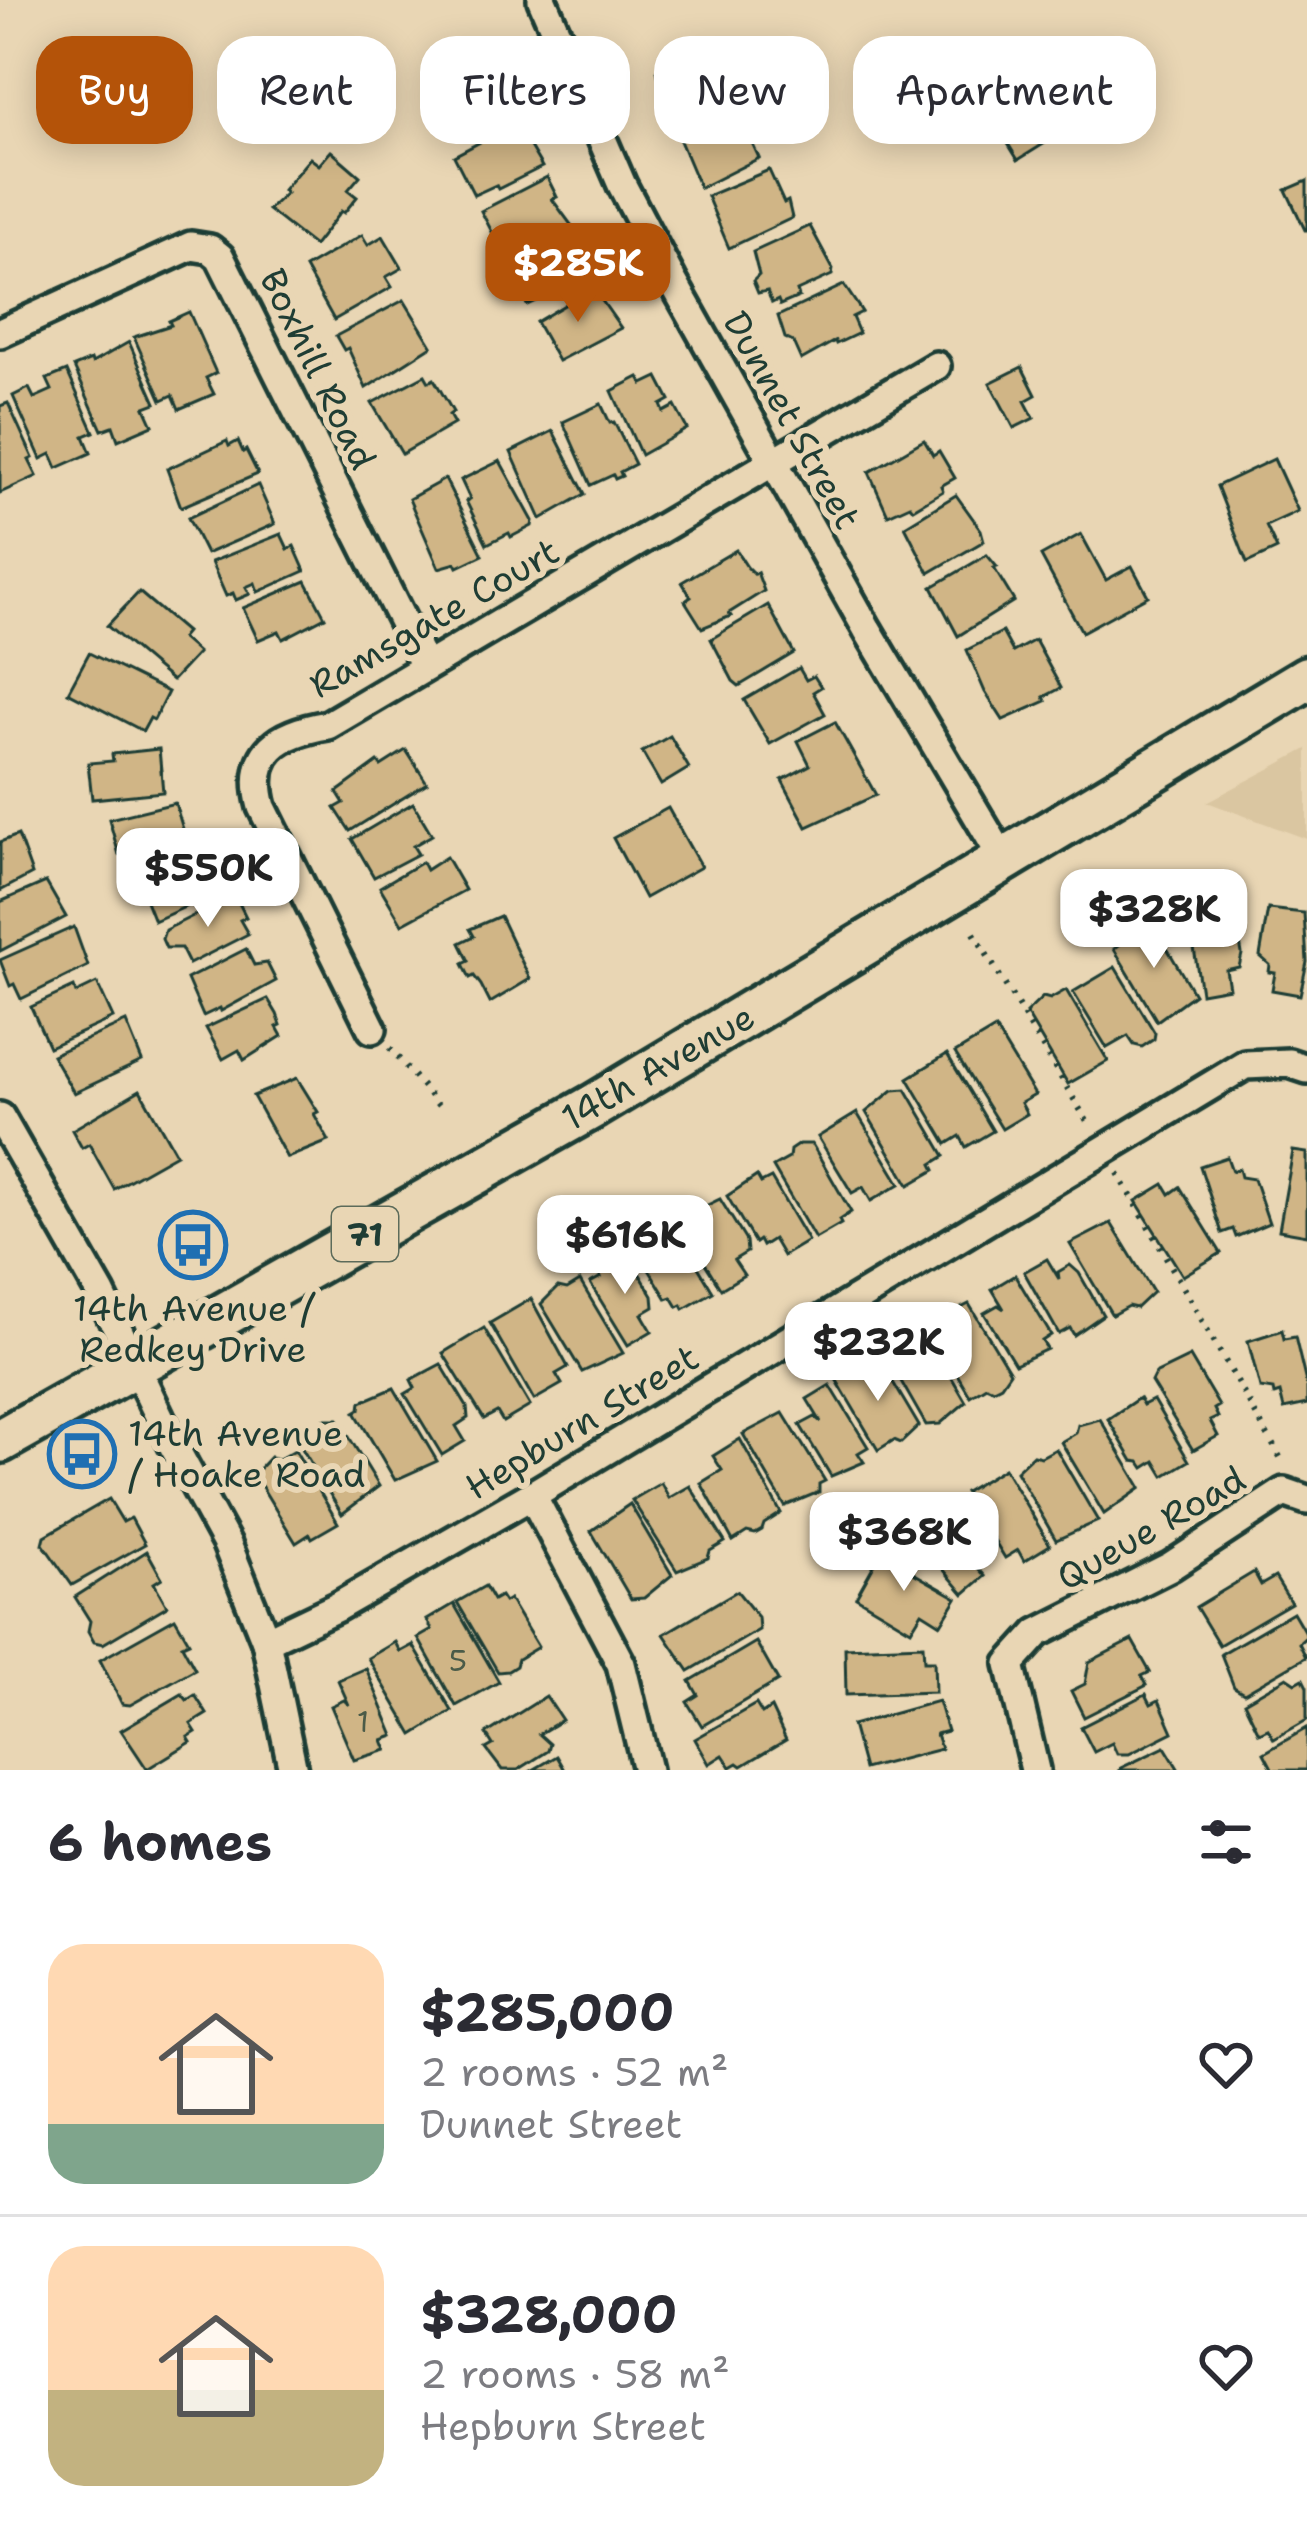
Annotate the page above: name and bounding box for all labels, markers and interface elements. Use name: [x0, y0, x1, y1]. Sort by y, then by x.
chip: Buy: [36, 36, 193, 144]
chip: Rent: [217, 36, 396, 144]
chip: Filters: [420, 36, 630, 144]
chip: New: [654, 36, 829, 144]
chip: Apartment: [853, 36, 1156, 144]
pin: $285K: [494, 223, 662, 325]
text: $285K: [512, 236, 644, 288]
street label: Boxhill Road: [248, 260, 388, 478]
street label: Dunnet Street: [712, 302, 872, 538]
street label: Ramsgate Court: [300, 527, 568, 709]
pin: $550K: [124, 828, 292, 930]
text: $550K: [143, 841, 273, 893]
pin: $328K: [1070, 869, 1238, 971]
text: $328K: [1087, 882, 1221, 934]
street label: 14th Avenue: [553, 992, 763, 1142]
pin: $616K: [541, 1195, 709, 1297]
road number: 71: [332, 1207, 398, 1261]
text: $616K: [564, 1208, 686, 1260]
bus stop icon: 14th Avenue / Redkey Drive: [158, 1210, 228, 1280]
place label: 14th Avenue / Redkey Drive: [73, 1284, 316, 1374]
pin: $232K: [794, 1302, 962, 1404]
text: $232K: [812, 1315, 944, 1367]
street label: Hepburn Street: [456, 1333, 708, 1511]
place label: 14th Avenue / Hoake Road: [128, 1409, 366, 1499]
bus stop icon: 14th Avenue / Hoake Road: [47, 1419, 117, 1489]
street label: Queue Road: [1048, 1454, 1254, 1602]
pin: $368K: [820, 1492, 988, 1594]
text: $368K: [837, 1505, 971, 1557]
house number: 5: [449, 1640, 467, 1681]
house number: 1: [357, 1701, 369, 1742]
text: 6 homes: [48, 1808, 272, 1876]
icon: filters: [1193, 1809, 1259, 1875]
text: $285,000: [420, 1978, 674, 2046]
icon: home: [144, 1992, 288, 2136]
icon: heart: [1193, 2031, 1259, 2097]
text: 2 rooms · 52 m²: [420, 2046, 729, 2098]
text: Dunnet Street: [420, 2098, 682, 2150]
text: $328,000: [420, 2280, 677, 2348]
icon: home: [144, 2294, 288, 2438]
icon: heart: [1193, 2333, 1259, 2399]
text: 2 rooms · 58 m²: [420, 2348, 730, 2400]
text: Hepburn Street: [420, 2400, 706, 2452]

